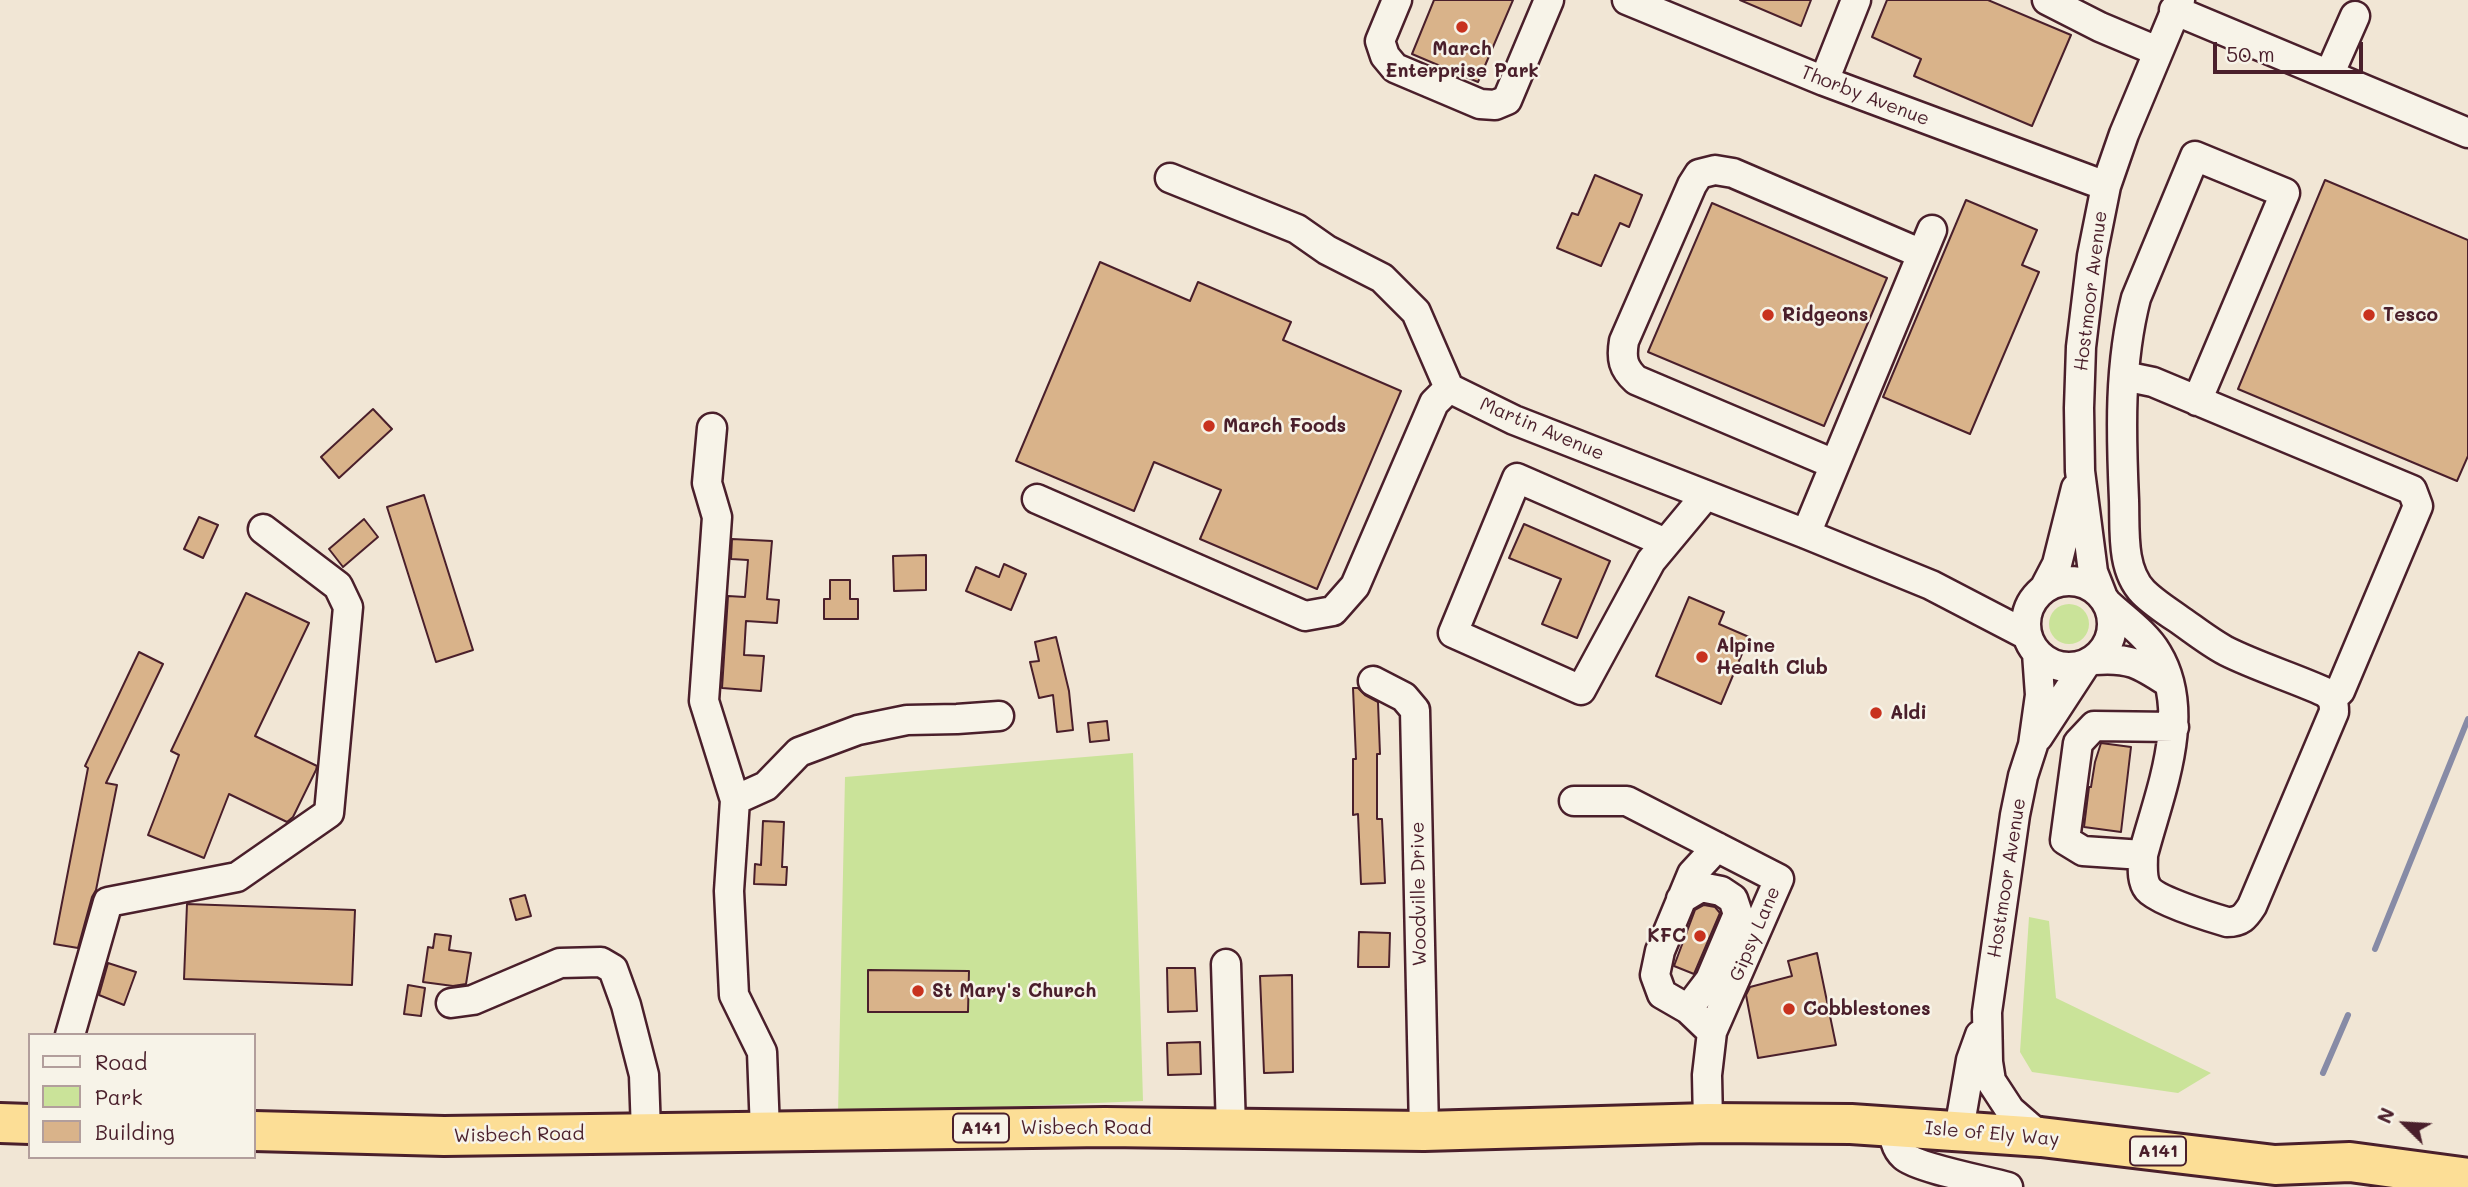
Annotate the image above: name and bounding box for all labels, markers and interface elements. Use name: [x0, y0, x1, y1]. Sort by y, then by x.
marker: March Enterprise Park: [1454, 19, 1470, 35]
scale bar: [2216, 28, 2366, 72]
place label: March Enterprise Park: [1385, 38, 1539, 82]
text: 50 m: [2226, 40, 2275, 67]
street label: Thorby Avenue: [1797, 61, 1933, 131]
street label: Hostmoor Avenue: [2070, 209, 2112, 373]
place label: Ridgeons: [1782, 304, 1868, 326]
place label: Tesco: [2383, 304, 2438, 326]
marker: Ridgeons: [1760, 307, 1776, 323]
marker: Tesco: [2361, 307, 2377, 323]
street label: Martin Avenue: [1476, 393, 1608, 465]
place label: March Foods: [1223, 415, 1346, 437]
marker: March Foods: [1201, 418, 1217, 434]
place label: Alpine Health Club: [1716, 635, 1828, 679]
marker: Alpine Health Club: [1694, 649, 1710, 665]
place label: Aldi: [1890, 702, 1927, 724]
marker: Aldi: [1868, 705, 1884, 721]
street label: Hostmoor Avenue: [1983, 796, 2031, 960]
street label: Woodville Drive: [1406, 821, 1432, 967]
street label: Gipsy Lane: [1725, 883, 1785, 985]
place label: KFC: [1647, 925, 1686, 947]
marker: KFC: [1692, 928, 1708, 944]
place label: St Mary's Church: [932, 980, 1096, 1002]
marker: St Mary's Church: [910, 983, 926, 999]
place label: Cobblestones: [1803, 998, 1931, 1020]
marker: Cobblestones: [1781, 1001, 1797, 1017]
legend: [28, 1033, 256, 1159]
text: Road: [95, 1048, 147, 1075]
text: Park: [95, 1083, 143, 1110]
north arrow: [2370, 1089, 2440, 1159]
text: N: [2371, 1104, 2400, 1127]
road number: A141: [953, 1114, 1009, 1142]
street label: Wisbech Road: [1021, 1117, 1151, 1139]
street label: Isle of Ely Way: [1924, 1117, 2060, 1151]
text: Building: [95, 1118, 175, 1145]
street label: Wisbech Road: [453, 1122, 585, 1148]
road number: A141: [2130, 1136, 2186, 1166]

